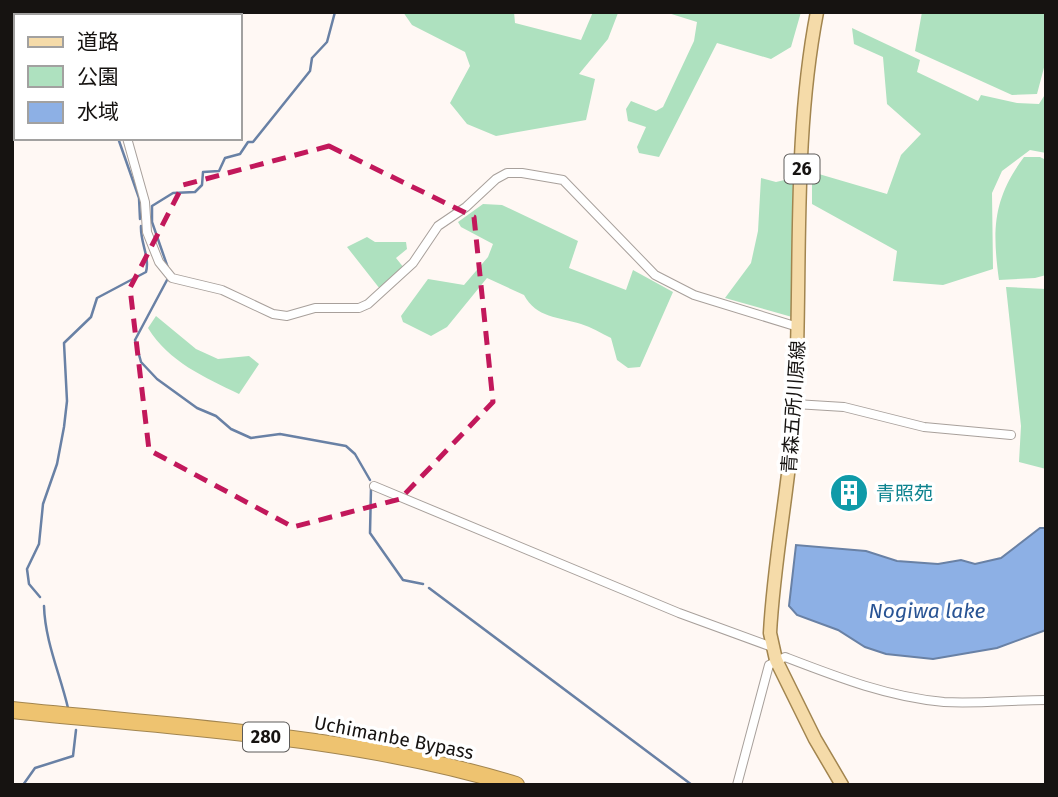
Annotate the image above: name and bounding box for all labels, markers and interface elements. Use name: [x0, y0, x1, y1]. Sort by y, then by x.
legend: [14, 14, 242, 140]
text: 道路: [77, 29, 119, 55]
text: 公園: [77, 64, 119, 90]
text: 水域: [77, 99, 119, 125]
road number: 26: [784, 154, 820, 184]
street label: 青森五所川原線: [777, 340, 810, 474]
building icon: 青照苑: [828, 472, 870, 514]
place label: 青照苑: [876, 482, 933, 505]
water label: Nogiwa lake: [869, 598, 986, 624]
street label: Uchimanbe Bypass: [312, 711, 476, 764]
road number: 280: [243, 722, 289, 752]

